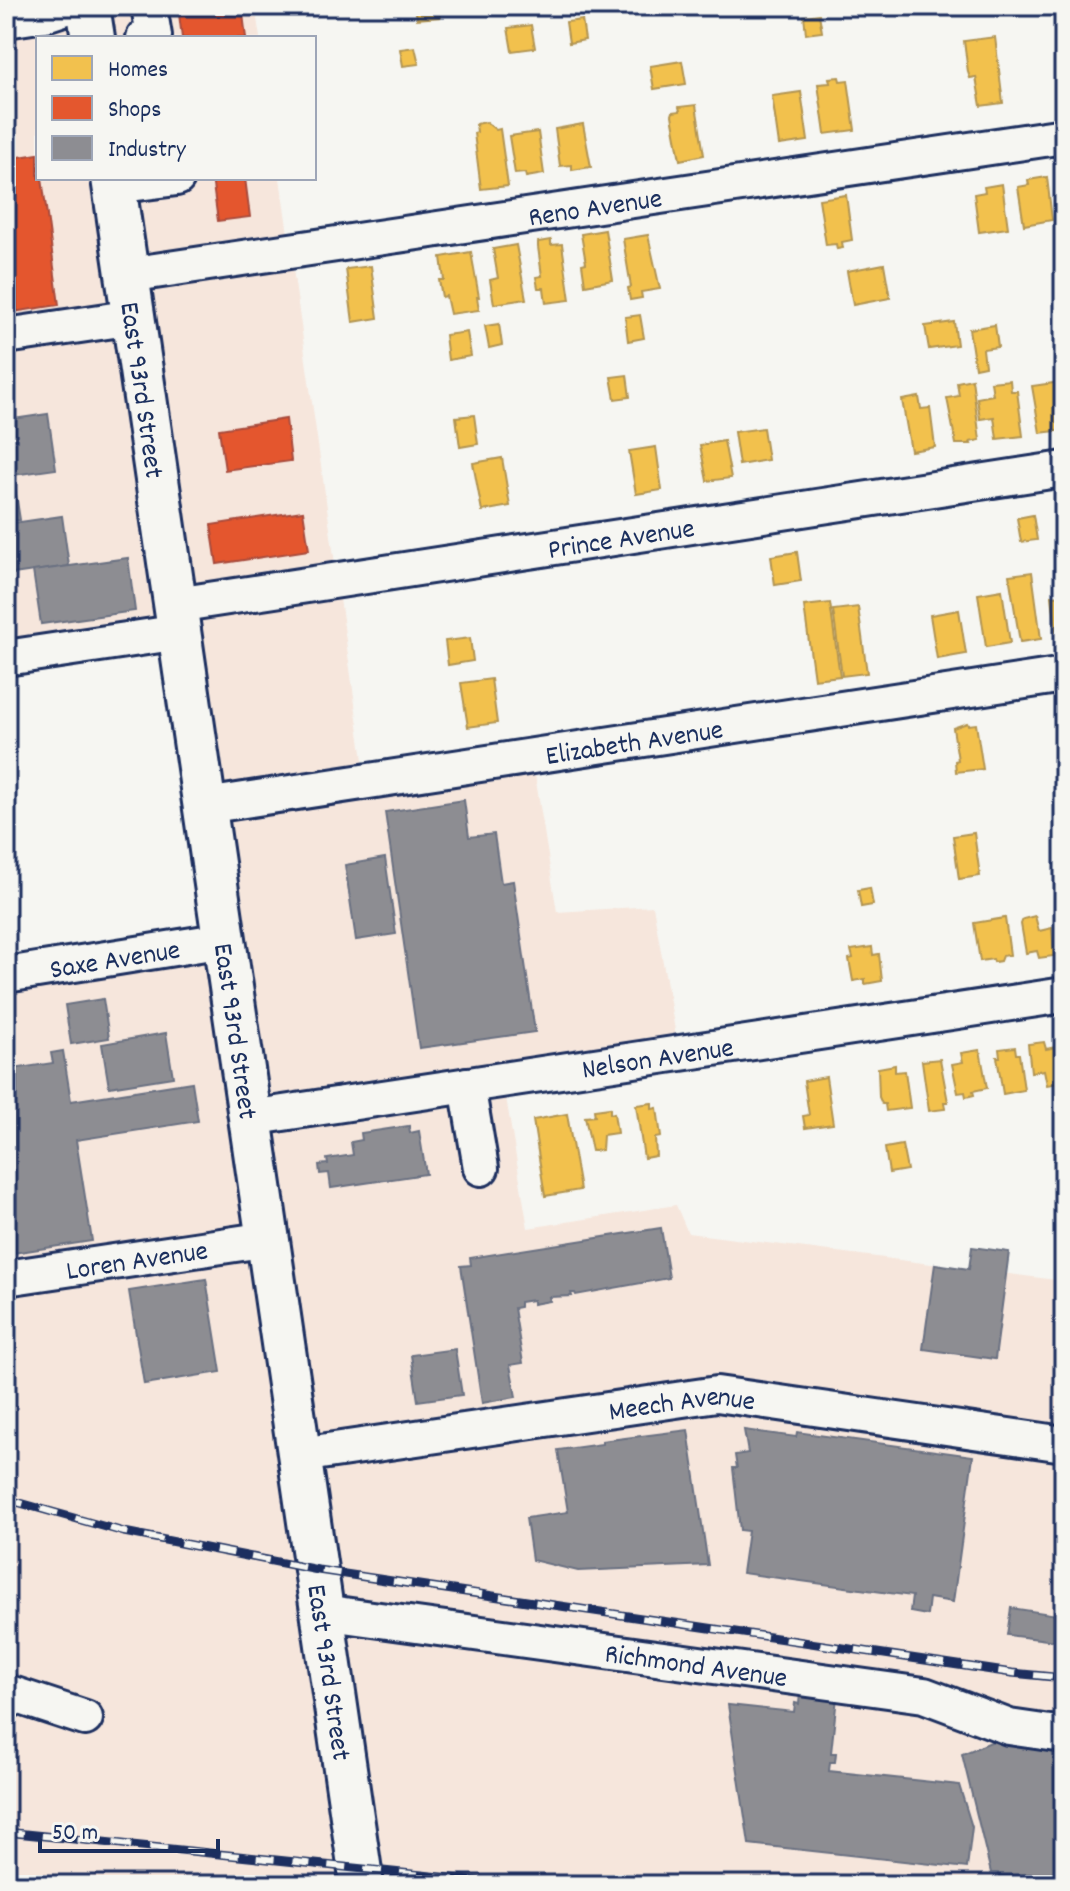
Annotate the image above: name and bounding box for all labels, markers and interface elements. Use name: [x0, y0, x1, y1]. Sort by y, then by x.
legend: [36, 36, 316, 180]
text: Homes: [108, 54, 168, 88]
text: Shops: [108, 94, 161, 128]
text: Industry: [108, 134, 187, 168]
street label: Reno Avenue: [526, 181, 665, 240]
street label: East 93rd Street: [106, 300, 172, 481]
street label: Prince Avenue: [545, 511, 698, 573]
street label: Elizabeth Avenue: [543, 712, 726, 779]
street label: Saxe Avenue: [47, 932, 183, 993]
street label: East 93rd Street: [200, 941, 265, 1123]
street label: Nelson Avenue: [579, 1030, 737, 1093]
street label: Loren Avenue: [64, 1233, 211, 1294]
street label: Meech Avenue: [606, 1379, 757, 1435]
street label: East 93rd Street: [293, 1582, 359, 1764]
street label: Richmond Avenue: [602, 1636, 790, 1701]
scale bar: [40, 1803, 218, 1853]
text: 50 m: [52, 1817, 98, 1851]

